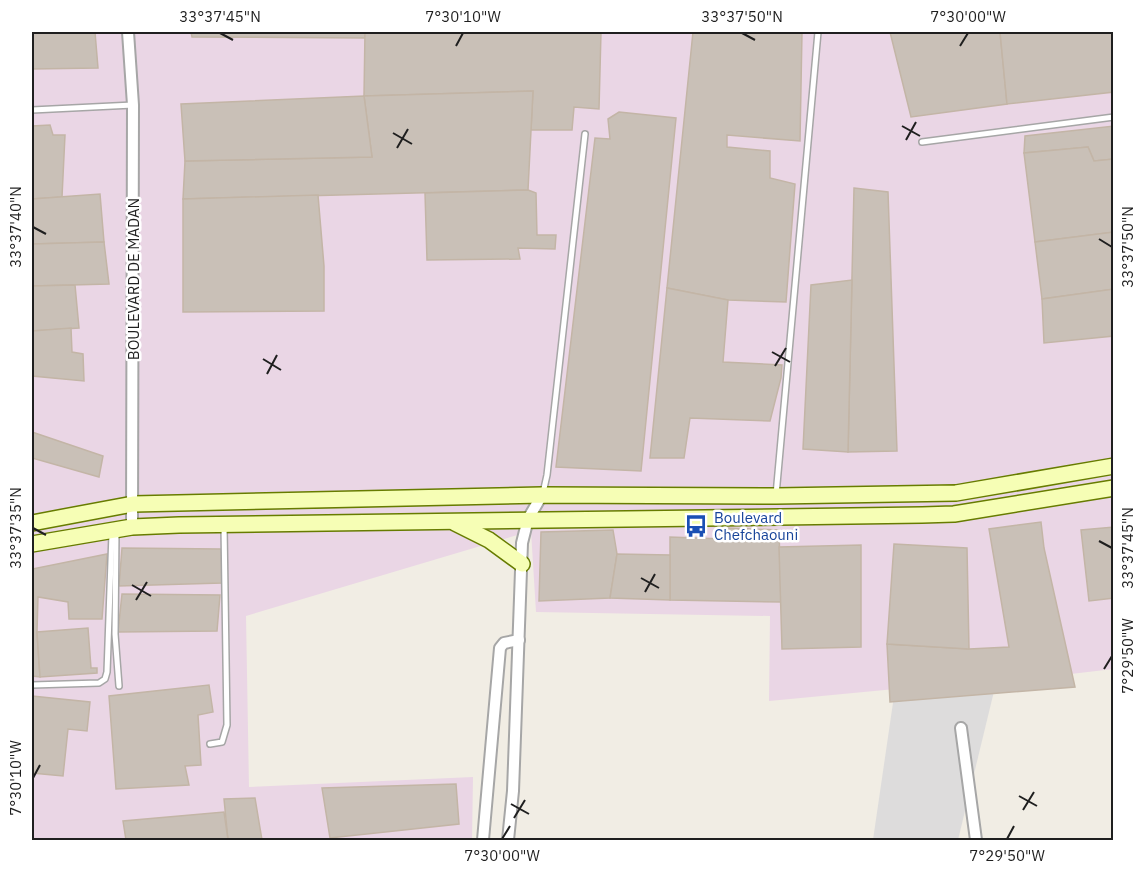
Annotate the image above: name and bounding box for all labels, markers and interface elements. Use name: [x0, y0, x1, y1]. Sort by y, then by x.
text: 33°37'45"N: [179, 7, 261, 26]
text: 7°30'10"W: [425, 7, 501, 26]
text: 33°37'50"N: [701, 7, 783, 26]
text: 7°30'00"W: [930, 7, 1006, 26]
text: 33°37'40"N: [6, 186, 25, 268]
street label: BOULEVARD DE MADAN: [124, 198, 143, 360]
text: 33°37'50"N: [1118, 206, 1137, 288]
text: 33°37'35"N: [6, 487, 25, 569]
text: 33°37'45"N: [1118, 507, 1137, 589]
place label: Boulevard Chefchaouni: [714, 508, 798, 544]
bus stop icon: Boulevard Chefchaouni: [683, 513, 709, 539]
text: 7°29'50"W: [1118, 618, 1137, 694]
text: 7°30'10"W: [6, 740, 25, 816]
text: 7°30'00"W: [464, 846, 540, 865]
text: 7°29'50"W: [969, 846, 1045, 865]

